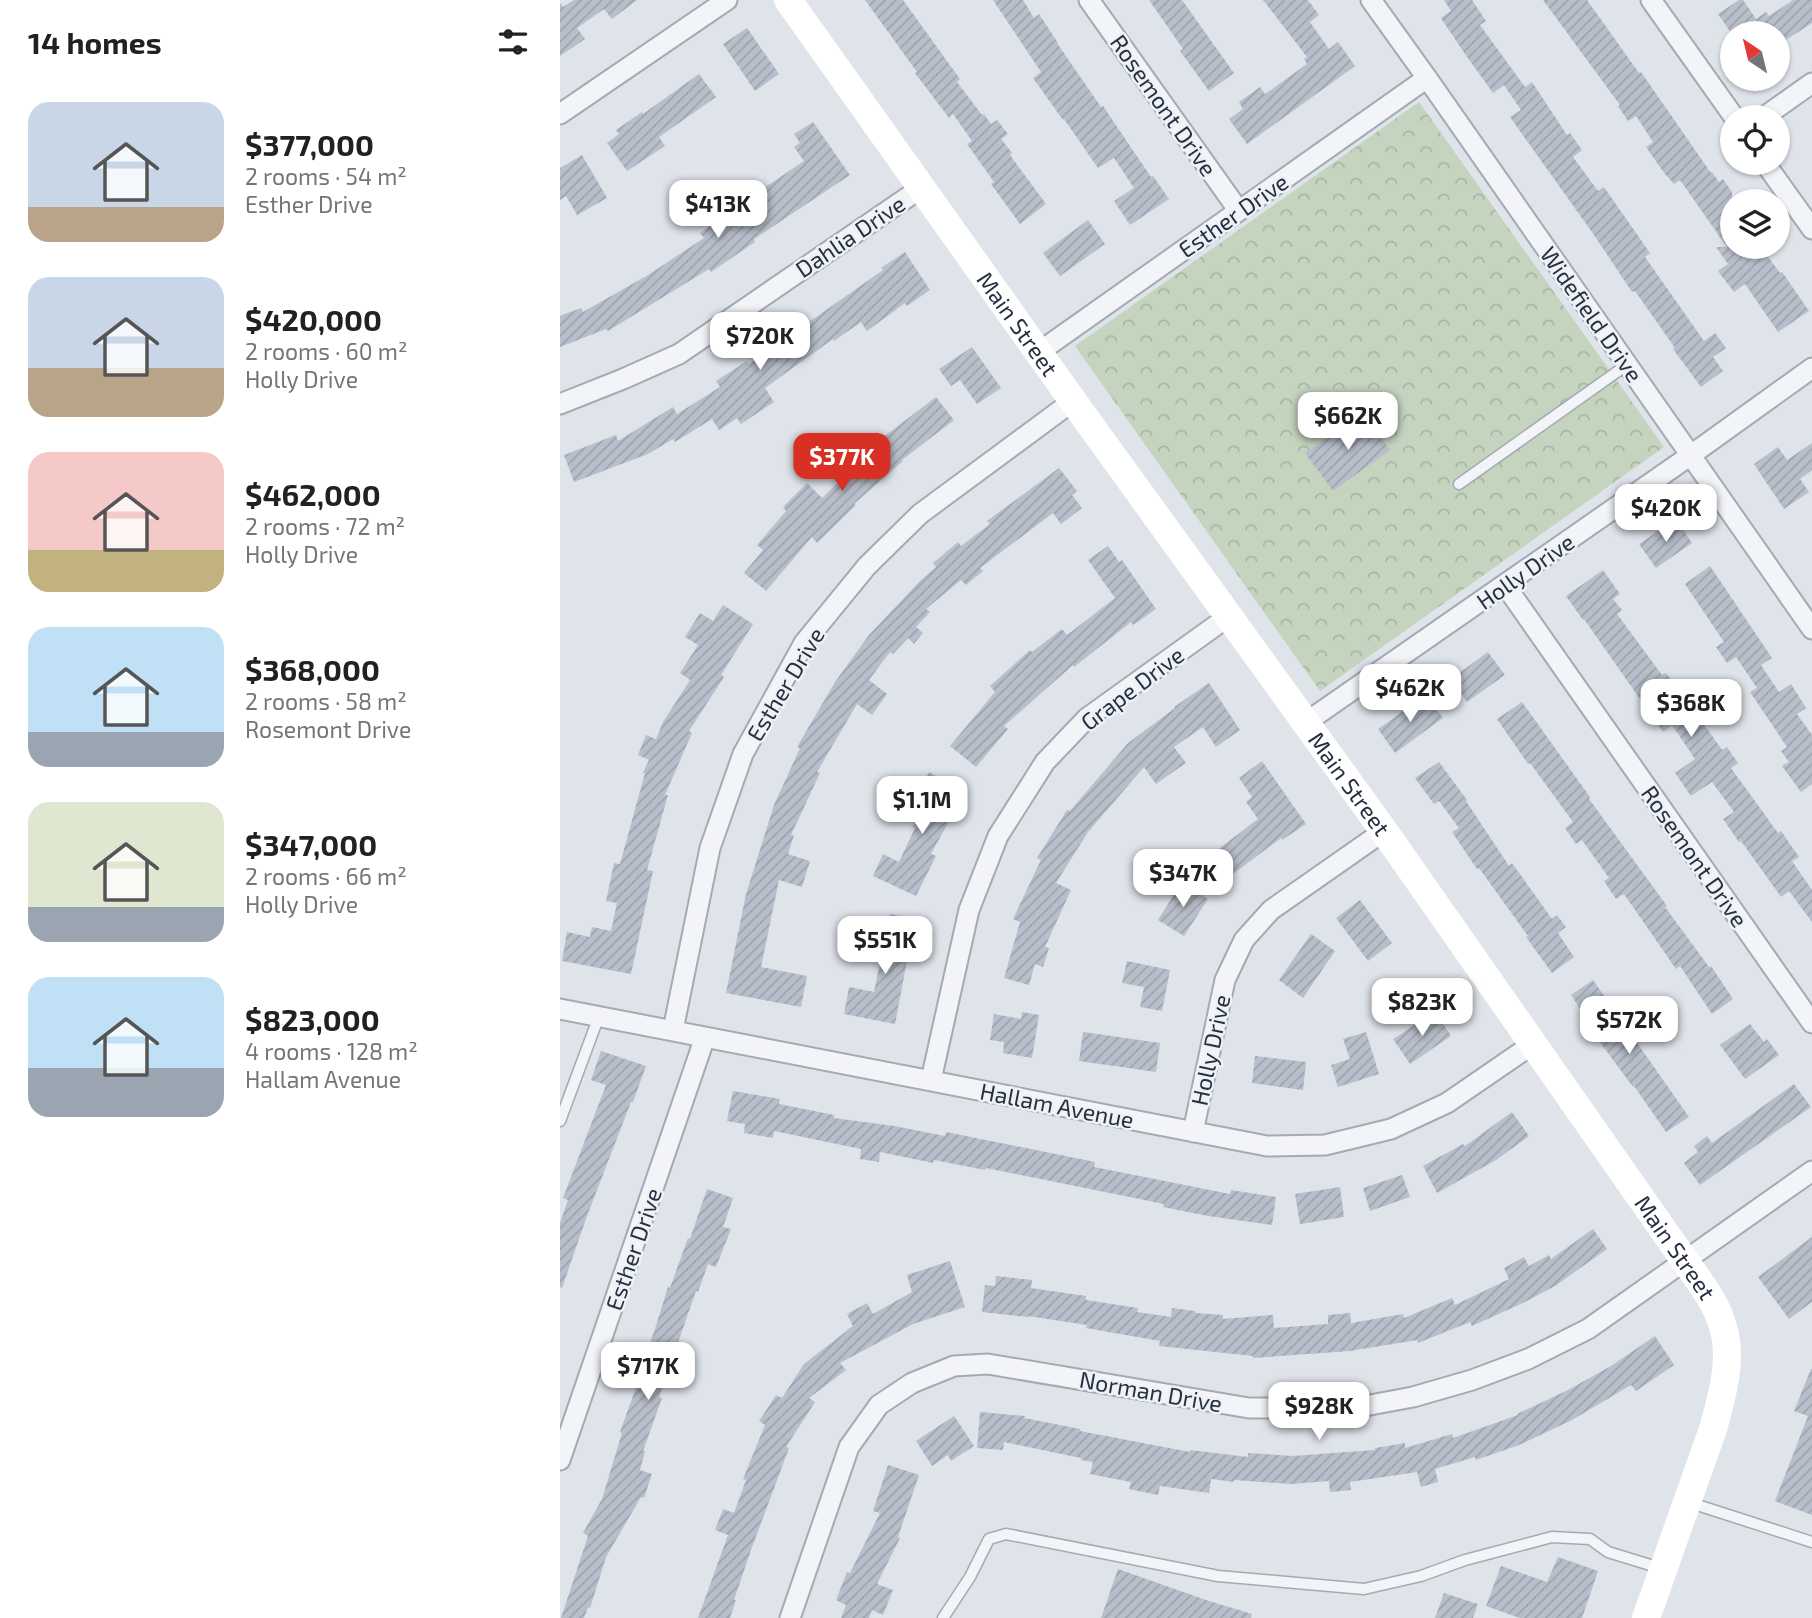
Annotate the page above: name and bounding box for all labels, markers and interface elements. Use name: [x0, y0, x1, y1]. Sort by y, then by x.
north arrow: [1720, 21, 1790, 91]
map controls: [1720, 21, 1790, 259]
icon: filters: [494, 23, 532, 61]
text: 14 homes: [28, 24, 162, 60]
street label: Rosemont Drive: [1105, 29, 1223, 181]
button: locate: [1720, 105, 1790, 175]
text: $377,000: [245, 126, 374, 162]
icon: home: [84, 130, 168, 214]
text: 2 rooms · 54 m²: [245, 162, 407, 190]
street label: Esther Drive: [1173, 167, 1293, 263]
pin: $413K: [669, 180, 767, 240]
text: $413K: [685, 189, 751, 217]
street label: Dahlia Drive: [790, 189, 910, 283]
button: layers: [1720, 189, 1790, 259]
text: Esther Drive: [245, 190, 373, 218]
street label: Widefield Drive: [1535, 241, 1649, 387]
street label: Main Street: [972, 266, 1065, 381]
text: $420,000: [245, 301, 382, 337]
icon: home: [84, 305, 168, 389]
pin: $720K: [711, 312, 809, 372]
text: $720K: [726, 321, 794, 349]
text: 2 rooms · 60 m²: [245, 337, 407, 365]
text: Holly Drive: [245, 365, 358, 393]
pin: $662K: [1299, 392, 1397, 452]
text: $662K: [1314, 401, 1382, 429]
pin: $377K: [793, 434, 891, 493]
text: $377K: [809, 442, 875, 470]
text: $462,000: [245, 476, 381, 512]
icon: home: [84, 480, 168, 564]
pin: $420K: [1617, 484, 1715, 544]
text: $420K: [1631, 493, 1701, 521]
text: 2 rooms · 72 m²: [245, 512, 405, 540]
street label: Holly Drive: [1471, 527, 1579, 615]
text: Holly Drive: [245, 540, 358, 568]
street label: Esther Drive: [740, 622, 830, 746]
street label: Grape Drive: [1075, 640, 1189, 736]
text: $368,000: [245, 651, 380, 687]
icon: home: [84, 655, 168, 739]
pin: $462K: [1361, 664, 1459, 724]
text: $462K: [1375, 673, 1445, 701]
pin: $368K: [1642, 680, 1740, 739]
text: 2 rooms · 58 m²: [245, 687, 407, 715]
text: $368K: [1657, 688, 1725, 716]
text: Rosemont Drive: [245, 715, 411, 743]
street label: Main Street: [1303, 726, 1397, 841]
pin: $1.1M: [873, 776, 971, 836]
street label: Rosemont Drive: [1636, 780, 1754, 932]
text: $1.1M: [893, 785, 951, 813]
text: $347,000: [245, 826, 377, 862]
icon: home: [84, 830, 168, 914]
pin: $347K: [1134, 850, 1232, 909]
text: $347K: [1149, 858, 1217, 886]
text: 2 rooms · 66 m²: [245, 862, 407, 890]
text: Holly Drive: [245, 890, 358, 918]
pin: $551K: [836, 916, 934, 976]
text: $551K: [853, 925, 917, 953]
pin: $823K: [1373, 978, 1471, 1038]
text: $823K: [1388, 987, 1456, 1015]
street label: Holly Drive: [1185, 992, 1235, 1108]
pin: $572K: [1580, 996, 1678, 1056]
text: $823,000: [245, 1001, 380, 1037]
icon: home: [84, 1005, 168, 1089]
text: $572K: [1596, 1005, 1662, 1033]
text: 4 rooms · 128 m²: [245, 1037, 418, 1065]
text: Hallam Avenue: [245, 1065, 401, 1093]
street label: Hallam Avenue: [978, 1076, 1136, 1134]
street label: Esther Drive: [599, 1184, 667, 1314]
street label: Main Street: [1629, 1190, 1722, 1305]
pin: $717K: [599, 1342, 697, 1402]
text: $717K: [617, 1351, 679, 1379]
street label: Norman Drive: [1077, 1365, 1225, 1417]
pin: $928K: [1270, 1382, 1368, 1442]
text: $928K: [1284, 1391, 1354, 1419]

